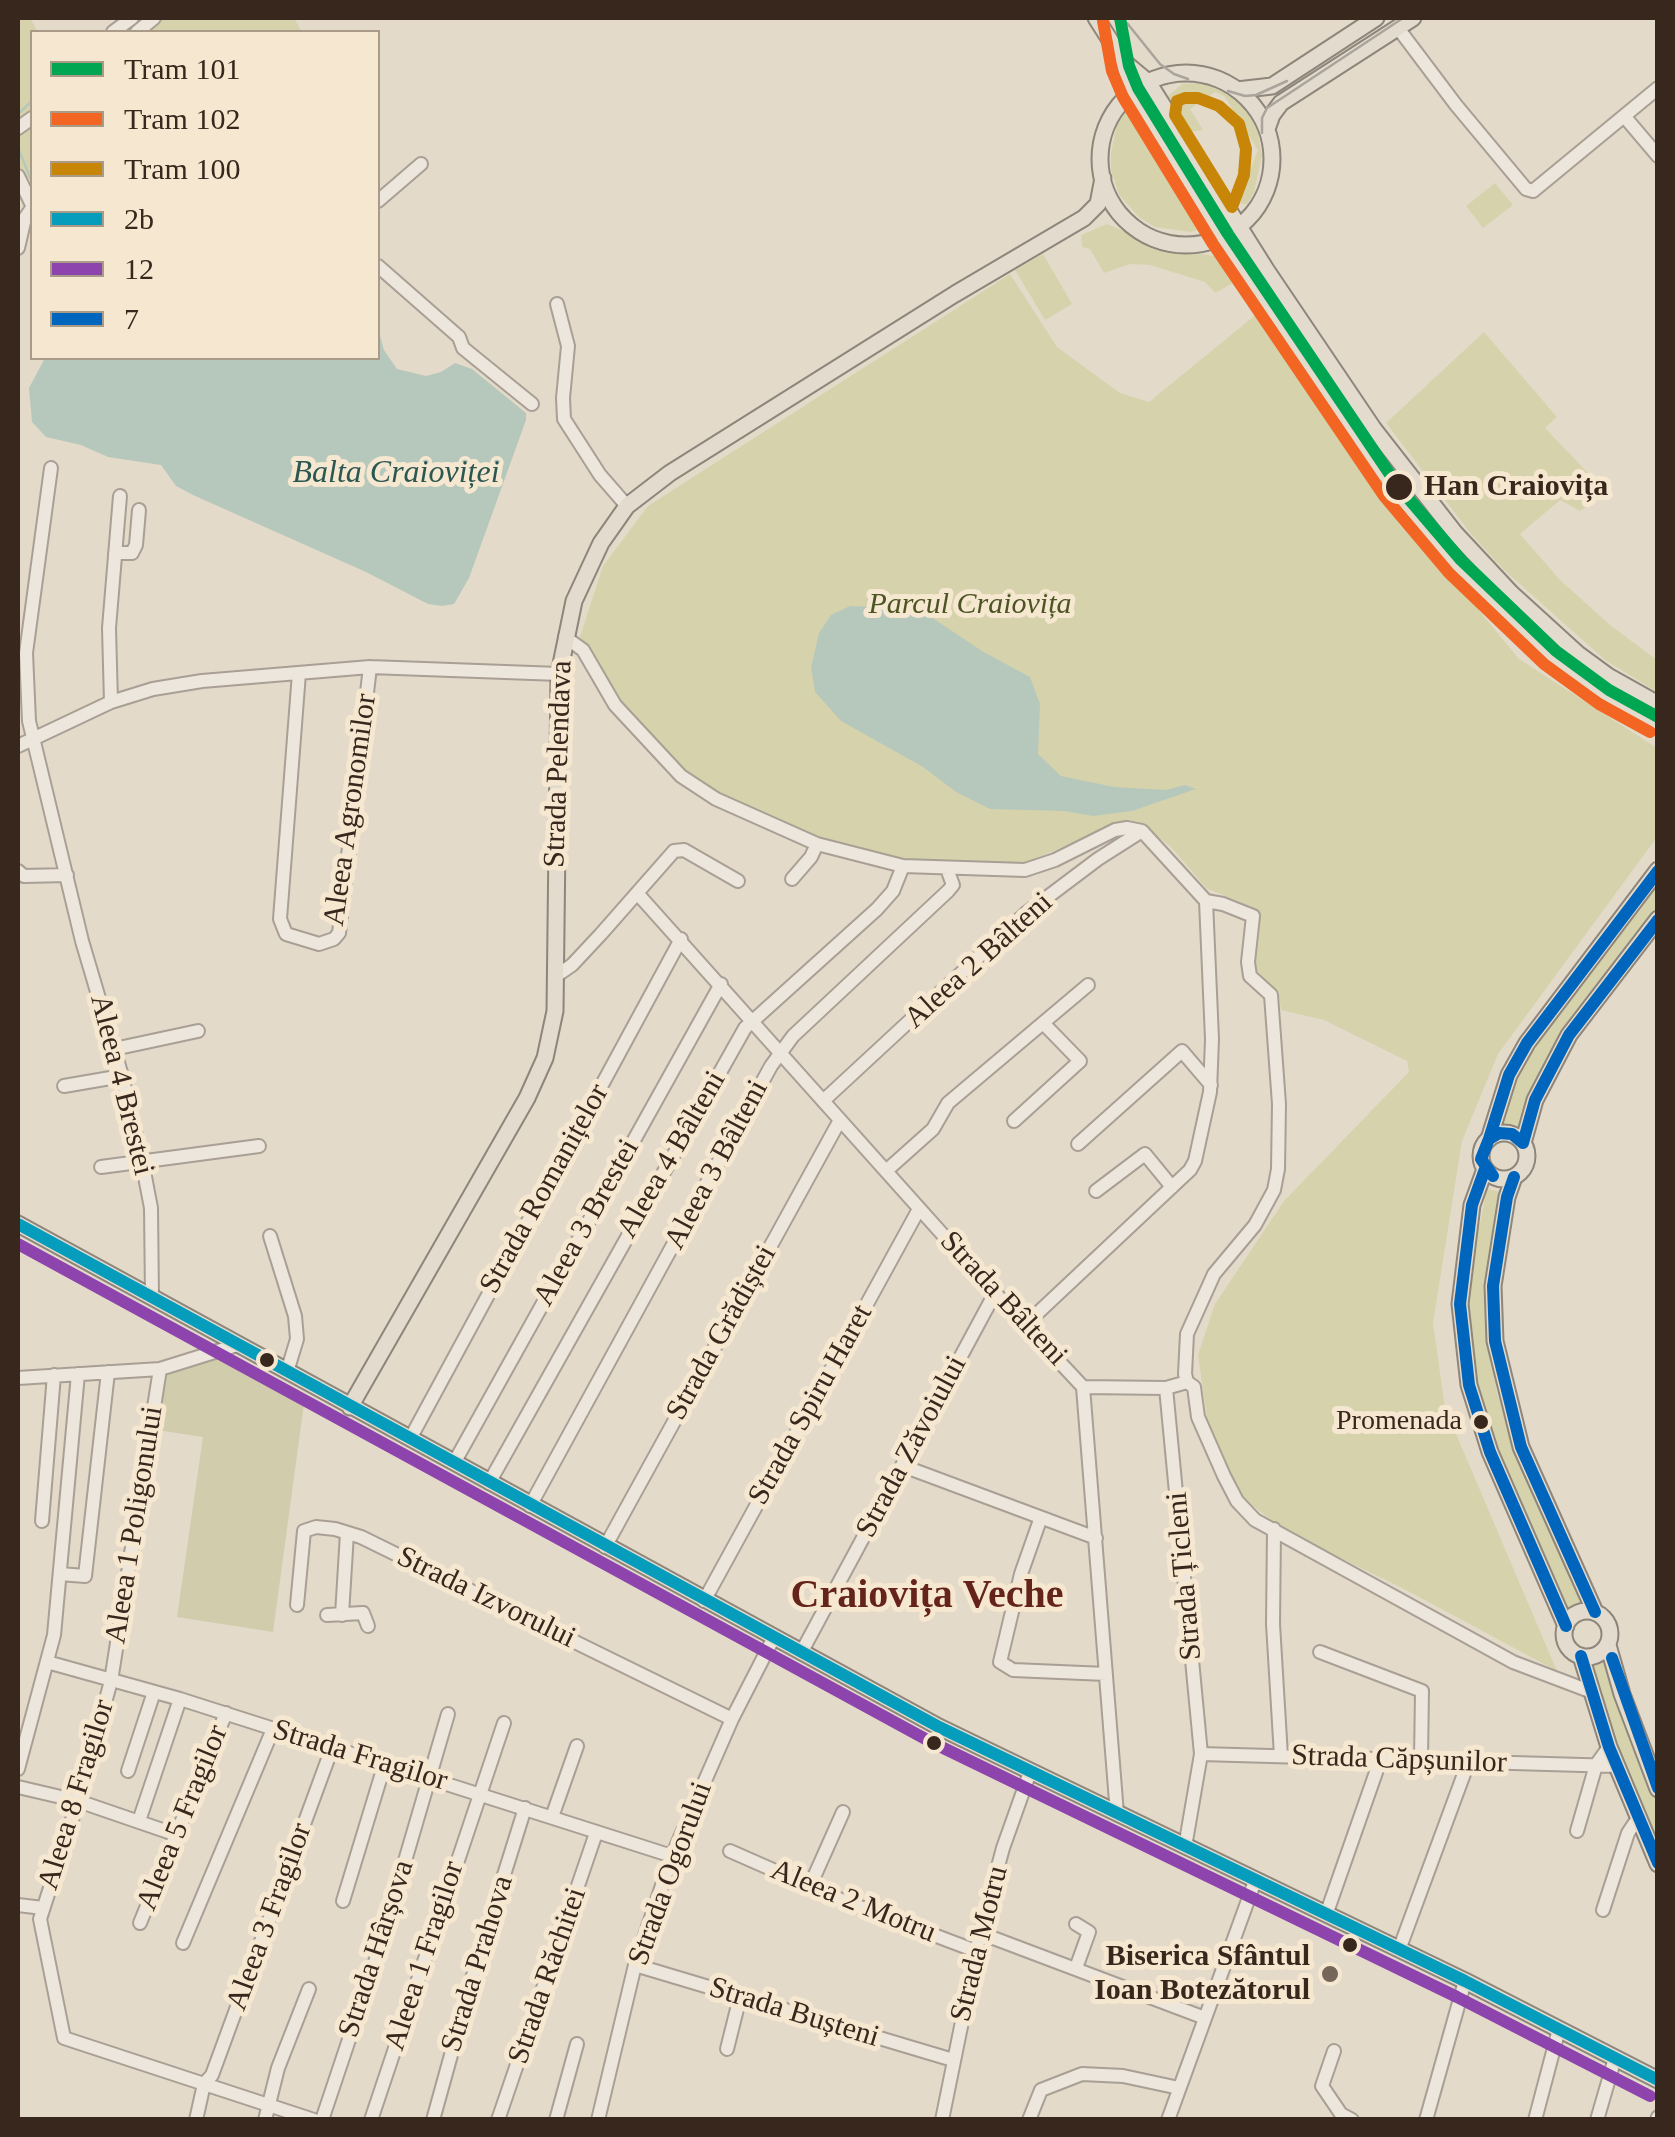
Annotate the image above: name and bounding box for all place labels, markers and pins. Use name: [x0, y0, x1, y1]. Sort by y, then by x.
place label: Han Craiovița: [1424, 469, 1608, 505]
marker: Han Craiovița: [1383, 471, 1415, 503]
unlabelled marker: [257, 1350, 277, 1370]
place label: Promenada: [1336, 1405, 1462, 1439]
marker: Promenada: [1471, 1412, 1491, 1432]
unlabelled marker: [924, 1733, 944, 1753]
unlabelled marker: [1340, 1935, 1360, 1955]
place label: Biserica Sfântul Ioan Botezătorul: [1094, 1939, 1310, 2010]
marker: Biserica Sfântul Ioan Botezătorul: [1319, 1963, 1341, 1985]

